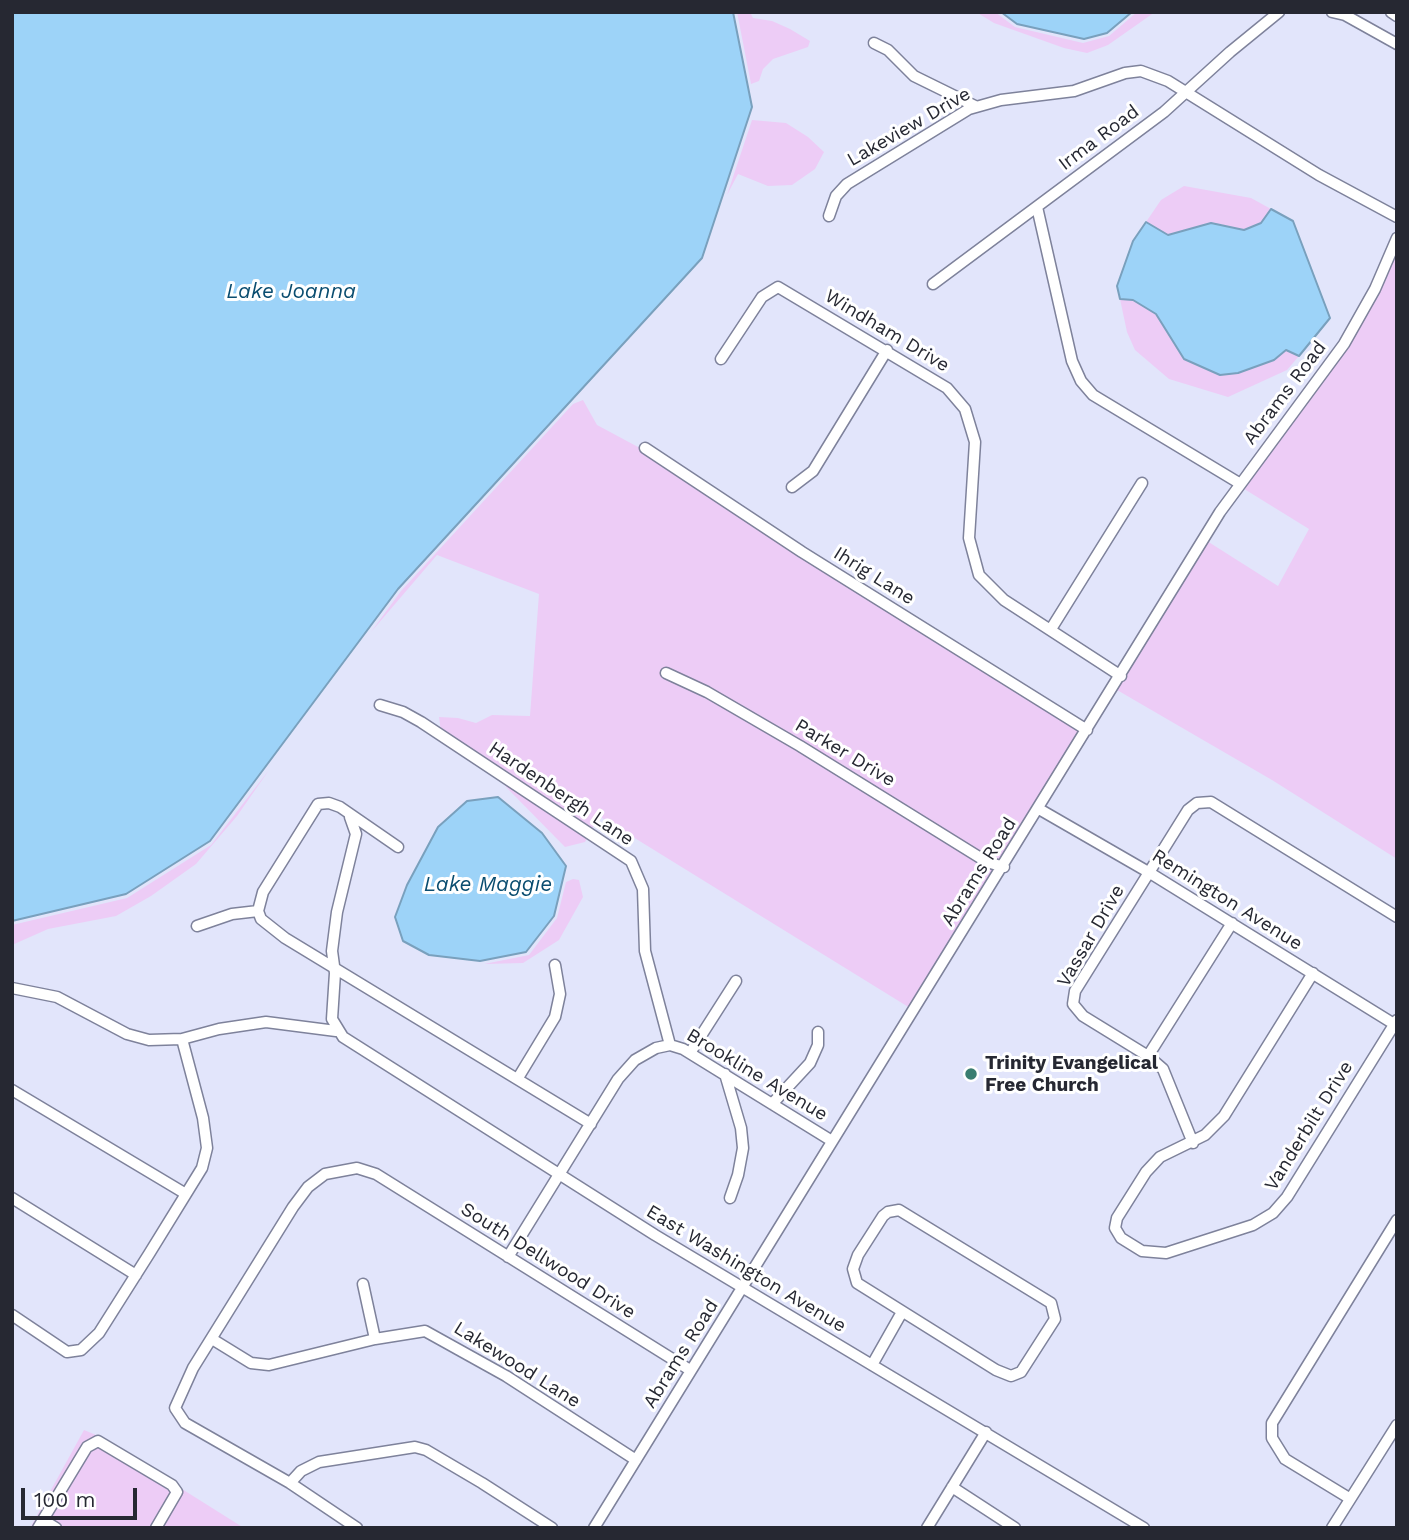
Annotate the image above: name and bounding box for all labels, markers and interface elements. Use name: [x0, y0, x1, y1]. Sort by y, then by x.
street label: Lakeview Drive: [843, 82, 975, 172]
street label: Irma Road: [1054, 100, 1144, 176]
water label: Lake Joanna: [226, 279, 356, 305]
street label: Windham Drive: [821, 285, 953, 377]
street label: Abrams Road: [1239, 337, 1331, 449]
street label: Ihrig Lane: [829, 542, 919, 610]
street label: Parker Drive: [791, 714, 899, 792]
street label: Hardenbergh Lane: [484, 737, 638, 851]
street label: Abrams Road: [937, 814, 1021, 930]
street label: Remington Avenue: [1148, 844, 1306, 956]
water label: Lake Maggie: [424, 872, 552, 898]
street label: Vassar Drive: [1053, 881, 1129, 991]
street label: Brookline Avenue: [682, 1024, 832, 1126]
place label: Trinity Evangelical Free Church: [985, 1052, 1158, 1096]
street label: Vanderbilt Drive: [1260, 1057, 1358, 1195]
marker: Trinity Evangelical Free Church: [963, 1066, 979, 1082]
street label: South Dellwood Drive: [457, 1198, 639, 1324]
street label: East Washington Avenue: [642, 1200, 850, 1338]
street label: Abrams Road: [639, 1296, 723, 1412]
street label: Lakewood Lane: [450, 1317, 584, 1413]
scale bar: [24, 1474, 140, 1518]
text: 100 m: [34, 1487, 96, 1512]

